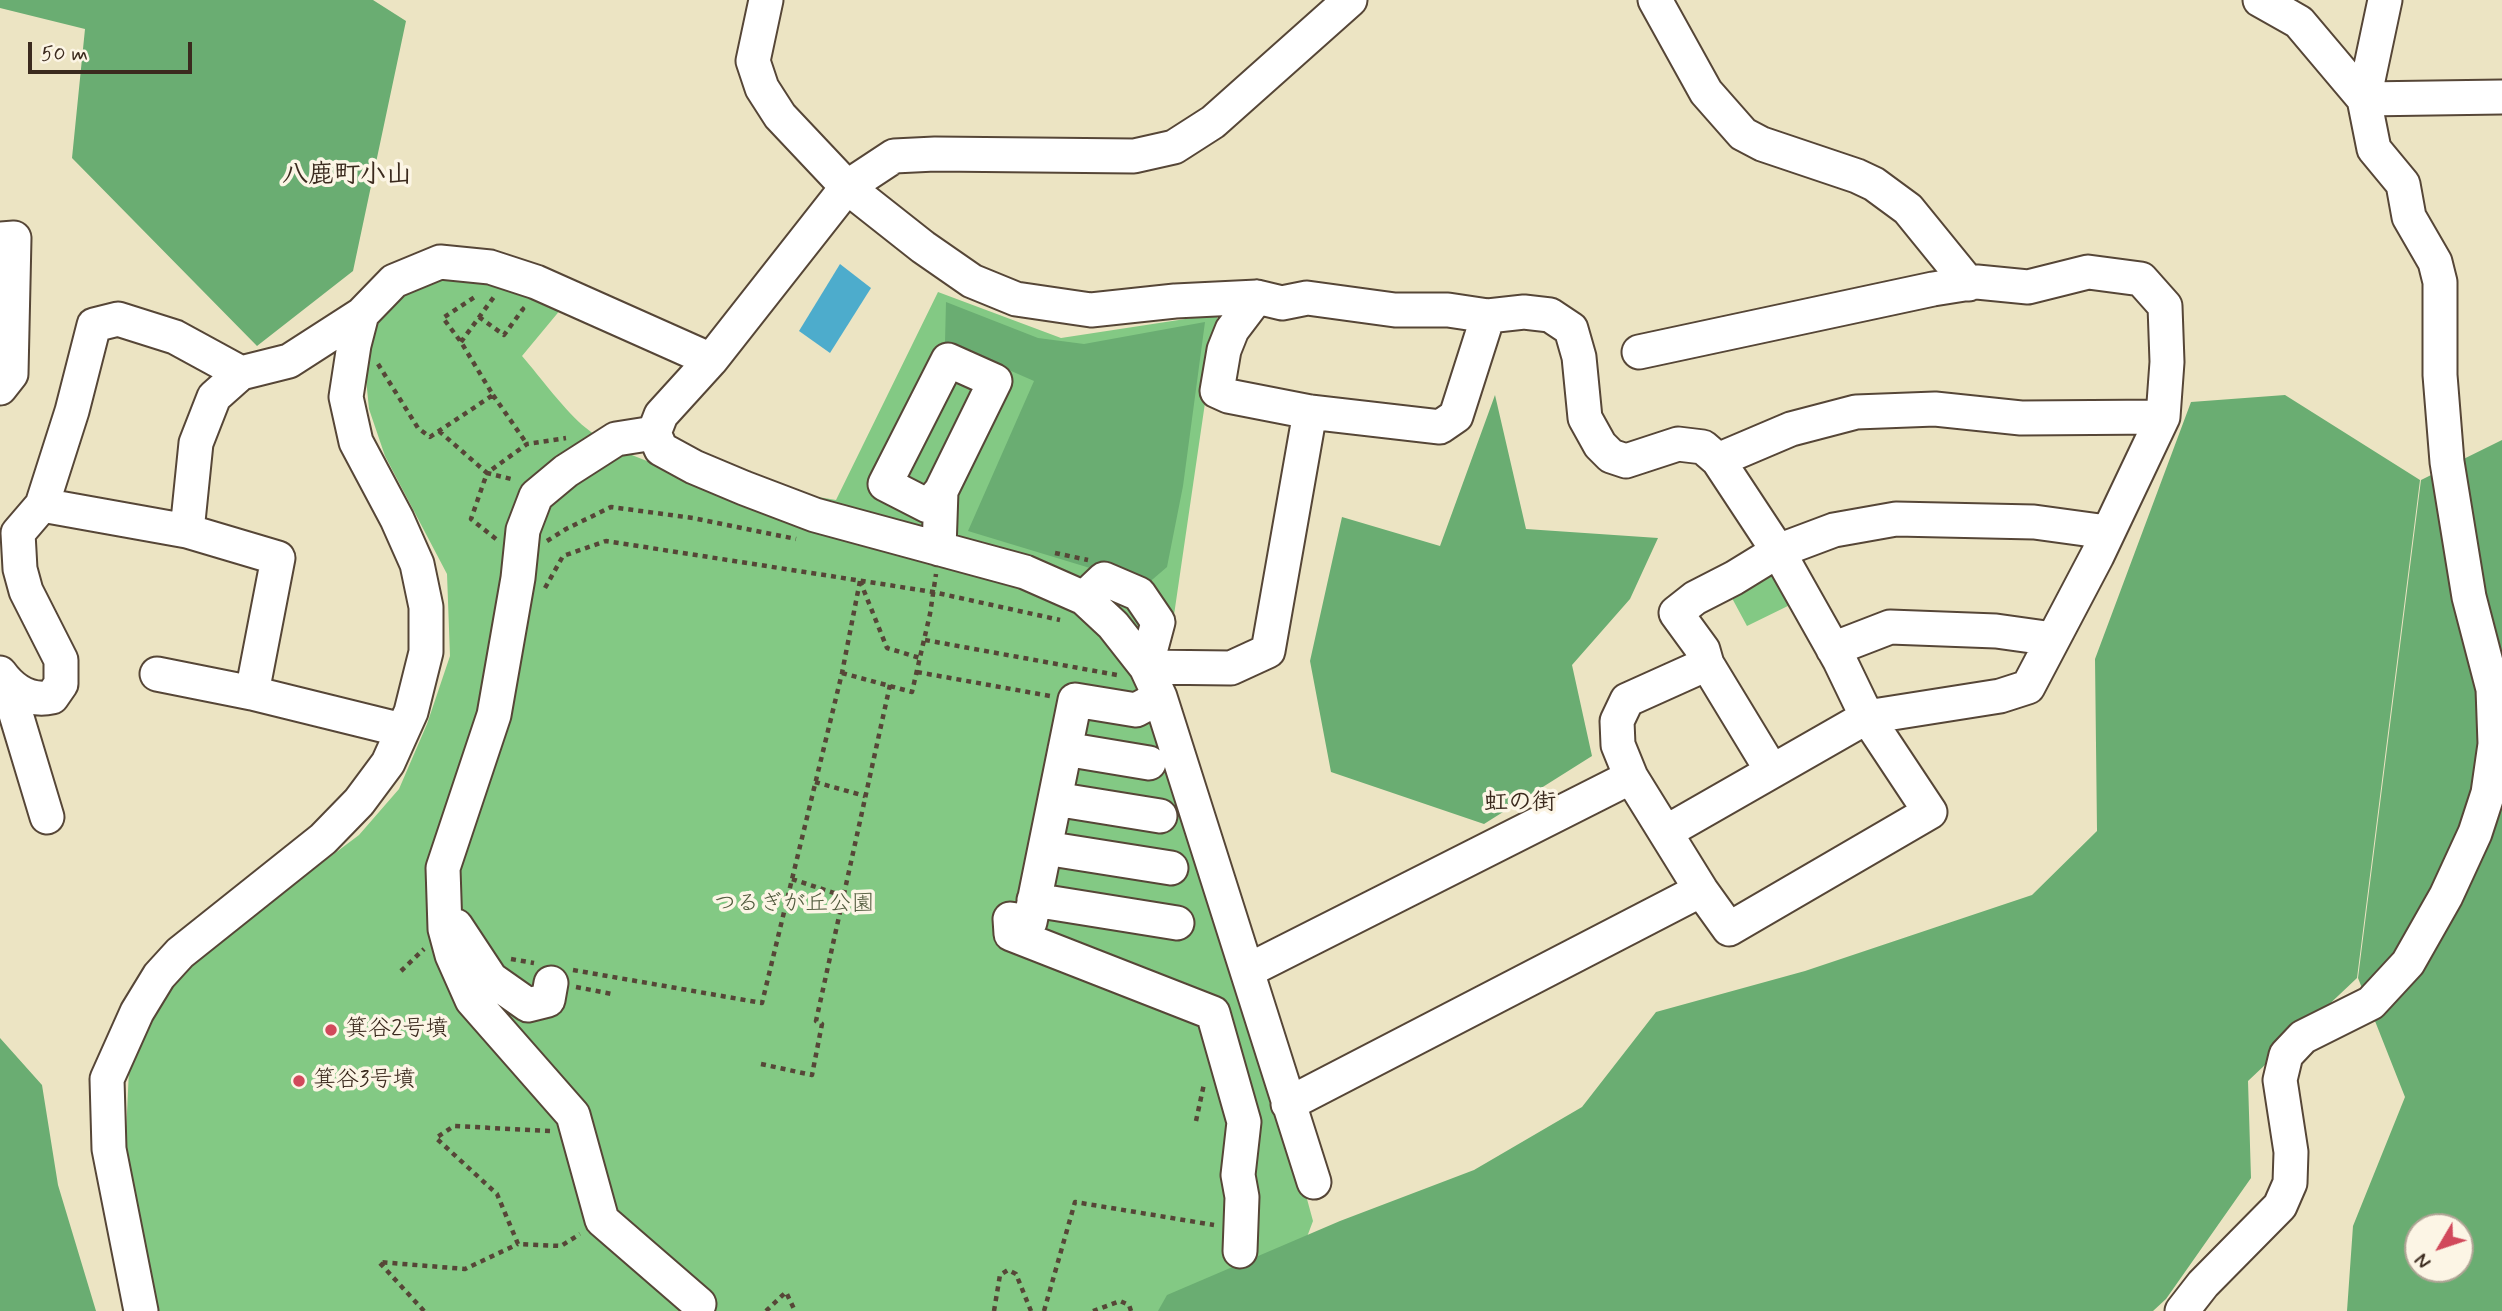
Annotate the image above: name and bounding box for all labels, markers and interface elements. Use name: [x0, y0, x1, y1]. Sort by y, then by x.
scale bar: [32, 28, 196, 72]
text: 50 m: [41, 40, 88, 68]
district label: 八鹿町小山: [282, 161, 412, 193]
district label: 虹の街: [1484, 790, 1556, 818]
park label: つるぎが丘公園: [714, 891, 874, 919]
place label: 箕谷2号墳: [345, 1016, 448, 1044]
marker: 箕谷2号墳: [323, 1022, 339, 1038]
place label: 箕谷3号墳: [313, 1067, 415, 1095]
marker: 箕谷3号墳: [291, 1073, 307, 1089]
north arrow: [2404, 1213, 2474, 1283]
text: N: [2410, 1247, 2438, 1273]

